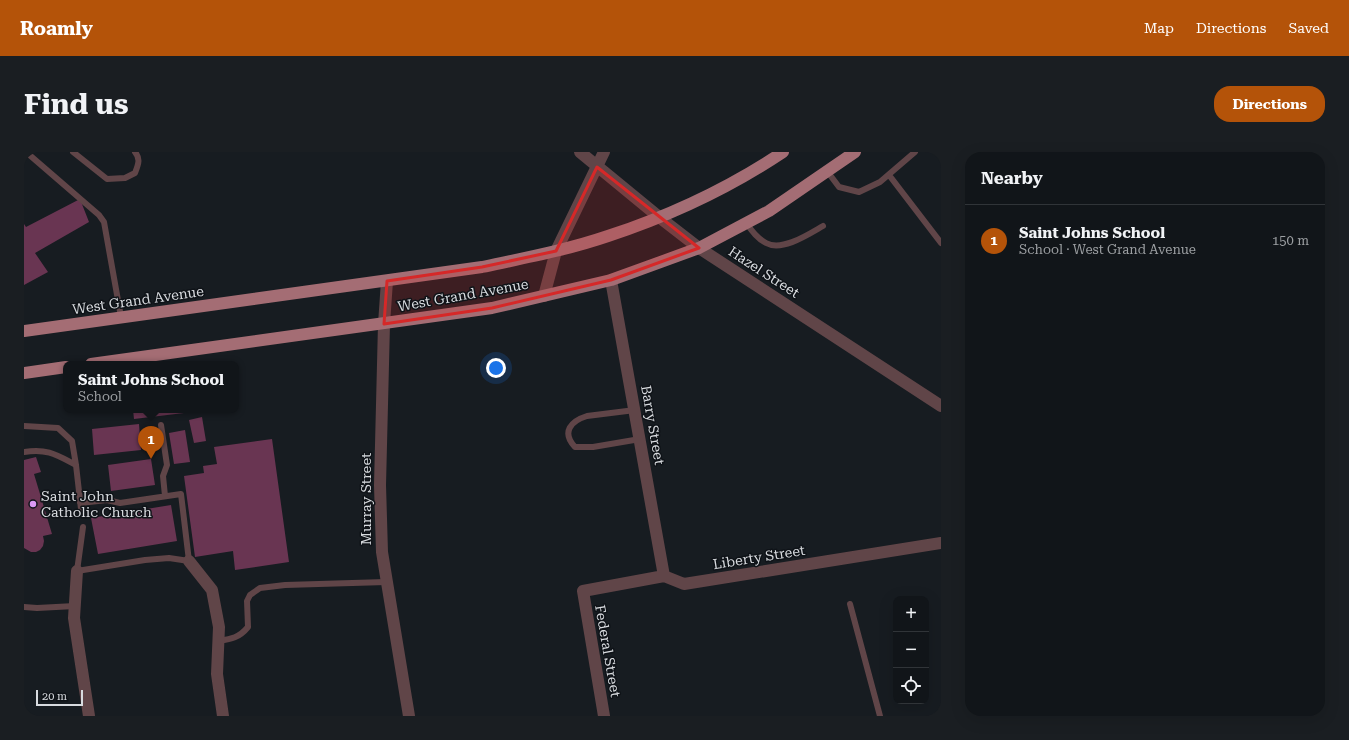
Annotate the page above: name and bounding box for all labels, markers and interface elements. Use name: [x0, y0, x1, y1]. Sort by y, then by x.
text: Roamly: [20, 17, 93, 40]
text: Map: [1144, 20, 1174, 36]
text: Directions: [1196, 20, 1266, 36]
text: Saved: [1288, 20, 1329, 36]
button: Directions: [1214, 86, 1325, 122]
text: Find us: [24, 88, 128, 121]
text: Nearby: [981, 168, 1043, 188]
text: Saint Johns School: [1019, 224, 1165, 242]
text: 1: [990, 233, 998, 248]
text: 150 m: [1272, 233, 1309, 248]
text: School · West Grand Avenue: [1019, 242, 1196, 257]
street label: Hazel Street: [726, 243, 802, 301]
street label: West Grand Avenue: [396, 276, 530, 314]
street label: West Grand Avenue: [71, 283, 205, 317]
your location: [486, 358, 506, 378]
popup: [63, 361, 239, 413]
text: Saint Johns School: [78, 371, 224, 389]
street label: Barry Street: [638, 384, 668, 466]
text: School: [78, 389, 122, 404]
pin: 1: [138, 426, 164, 459]
street label: Murray Street: [358, 453, 374, 545]
place label: Saint John Catholic Church: [41, 488, 152, 520]
marker: Saint John Catholic Church: [28, 499, 38, 509]
street label: Liberty Street: [712, 542, 806, 572]
map controls: [893, 596, 929, 704]
button: +: [893, 596, 929, 632]
street label: Federal Street: [592, 604, 624, 698]
button: −: [893, 632, 929, 668]
button: locate: [893, 668, 929, 704]
scale bar: [36, 688, 83, 707]
text: 20 m: [42, 690, 67, 703]

